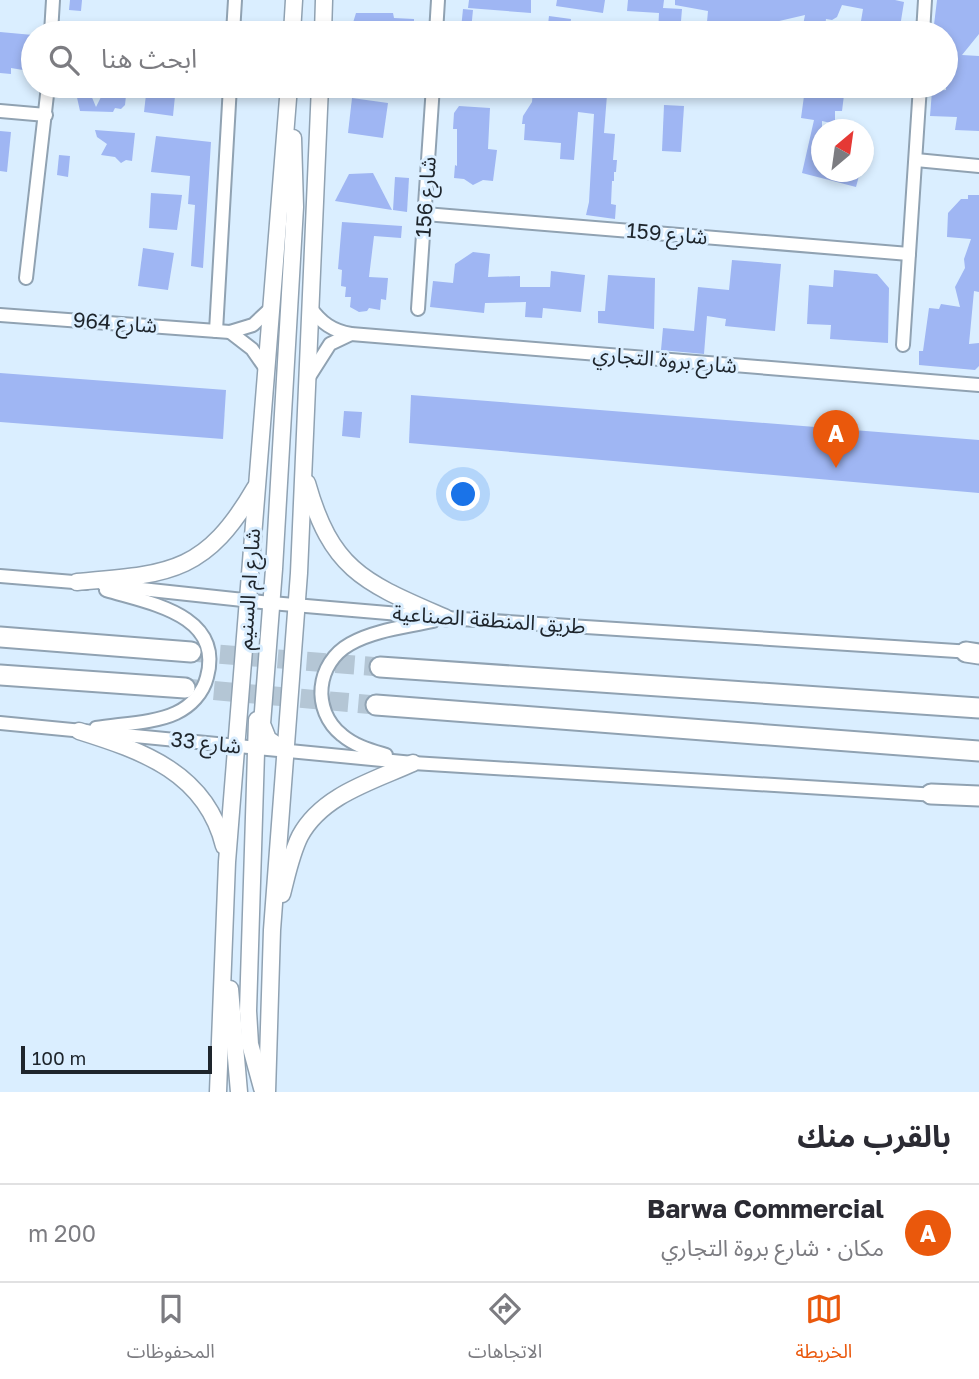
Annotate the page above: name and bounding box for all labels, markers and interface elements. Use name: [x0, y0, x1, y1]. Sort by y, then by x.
search box: [21, 21, 958, 98]
icon: search: [45, 41, 83, 79]
text: ابحث هنا: [101, 43, 197, 74]
north arrow: [811, 119, 874, 182]
street label: شارع 156: [409, 155, 444, 239]
street label: شارع 159: [625, 217, 709, 252]
street label: شارع 964: [72, 306, 158, 341]
street label: شارع بروة التجاري: [592, 340, 738, 382]
pin: A: [813, 410, 859, 468]
your location: [446, 477, 480, 511]
street label: شارع ام السنيم: [231, 527, 269, 651]
street label: طريق المنطقة الصناعية: [392, 599, 586, 640]
street label: شارع 33: [169, 725, 243, 762]
scale bar: [21, 1043, 212, 1075]
text: 100 m: [32, 1046, 86, 1069]
text: بالقرب منك: [797, 1118, 951, 1154]
text: Barwa Commercial: [647, 1193, 884, 1224]
text: 200 m: [28, 1219, 96, 1247]
text: A: [920, 1219, 936, 1247]
text: مكان · شارع بروة التجاري: [661, 1233, 884, 1261]
tab: المحفوظات: [127, 1290, 215, 1372]
tab: الاتجاهات: [468, 1290, 542, 1372]
tab: الخريطة: [795, 1290, 852, 1372]

